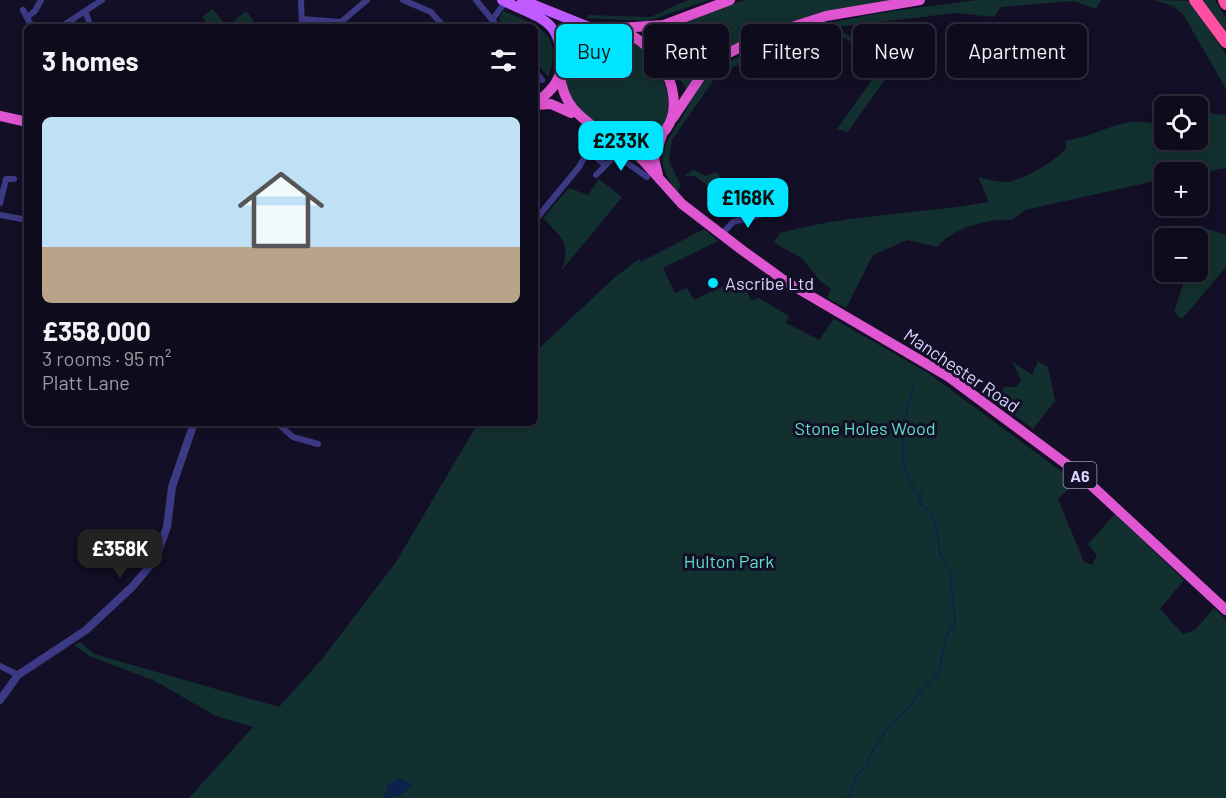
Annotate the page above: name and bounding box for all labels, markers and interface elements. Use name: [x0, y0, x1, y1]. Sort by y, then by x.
chip: Buy: [556, 24, 632, 78]
chip: Rent: [644, 24, 729, 78]
chip: Filters: [741, 24, 841, 78]
chip: New: [853, 24, 935, 78]
chip: Apartment: [947, 24, 1087, 78]
icon: filters: [487, 44, 520, 77]
text: 3 homes: [42, 45, 139, 76]
map controls: [1154, 96, 1208, 282]
button: locate: [1154, 96, 1208, 150]
pin: £233K: [579, 121, 663, 172]
text: £233K: [592, 128, 650, 152]
icon: home: [227, 156, 335, 264]
button: +: [1154, 162, 1208, 216]
pin: £168K: [706, 178, 790, 229]
text: £168K: [721, 185, 775, 209]
button: −: [1154, 228, 1208, 282]
place label: Ascribe Ltd: [725, 272, 814, 294]
marker: Ascribe Ltd: [706, 276, 720, 290]
text: £358,000: [42, 315, 151, 346]
street label: Manchester Road: [900, 323, 1024, 417]
text: 3 rooms · 95 m²: [42, 346, 171, 370]
text: Platt Lane: [42, 370, 130, 394]
park label: Stone Holes Wood: [794, 417, 936, 439]
road number: A6: [1064, 462, 1096, 488]
pin: £358K: [78, 529, 162, 580]
text: £358K: [91, 536, 149, 560]
park label: Hulton Park: [684, 550, 774, 572]

